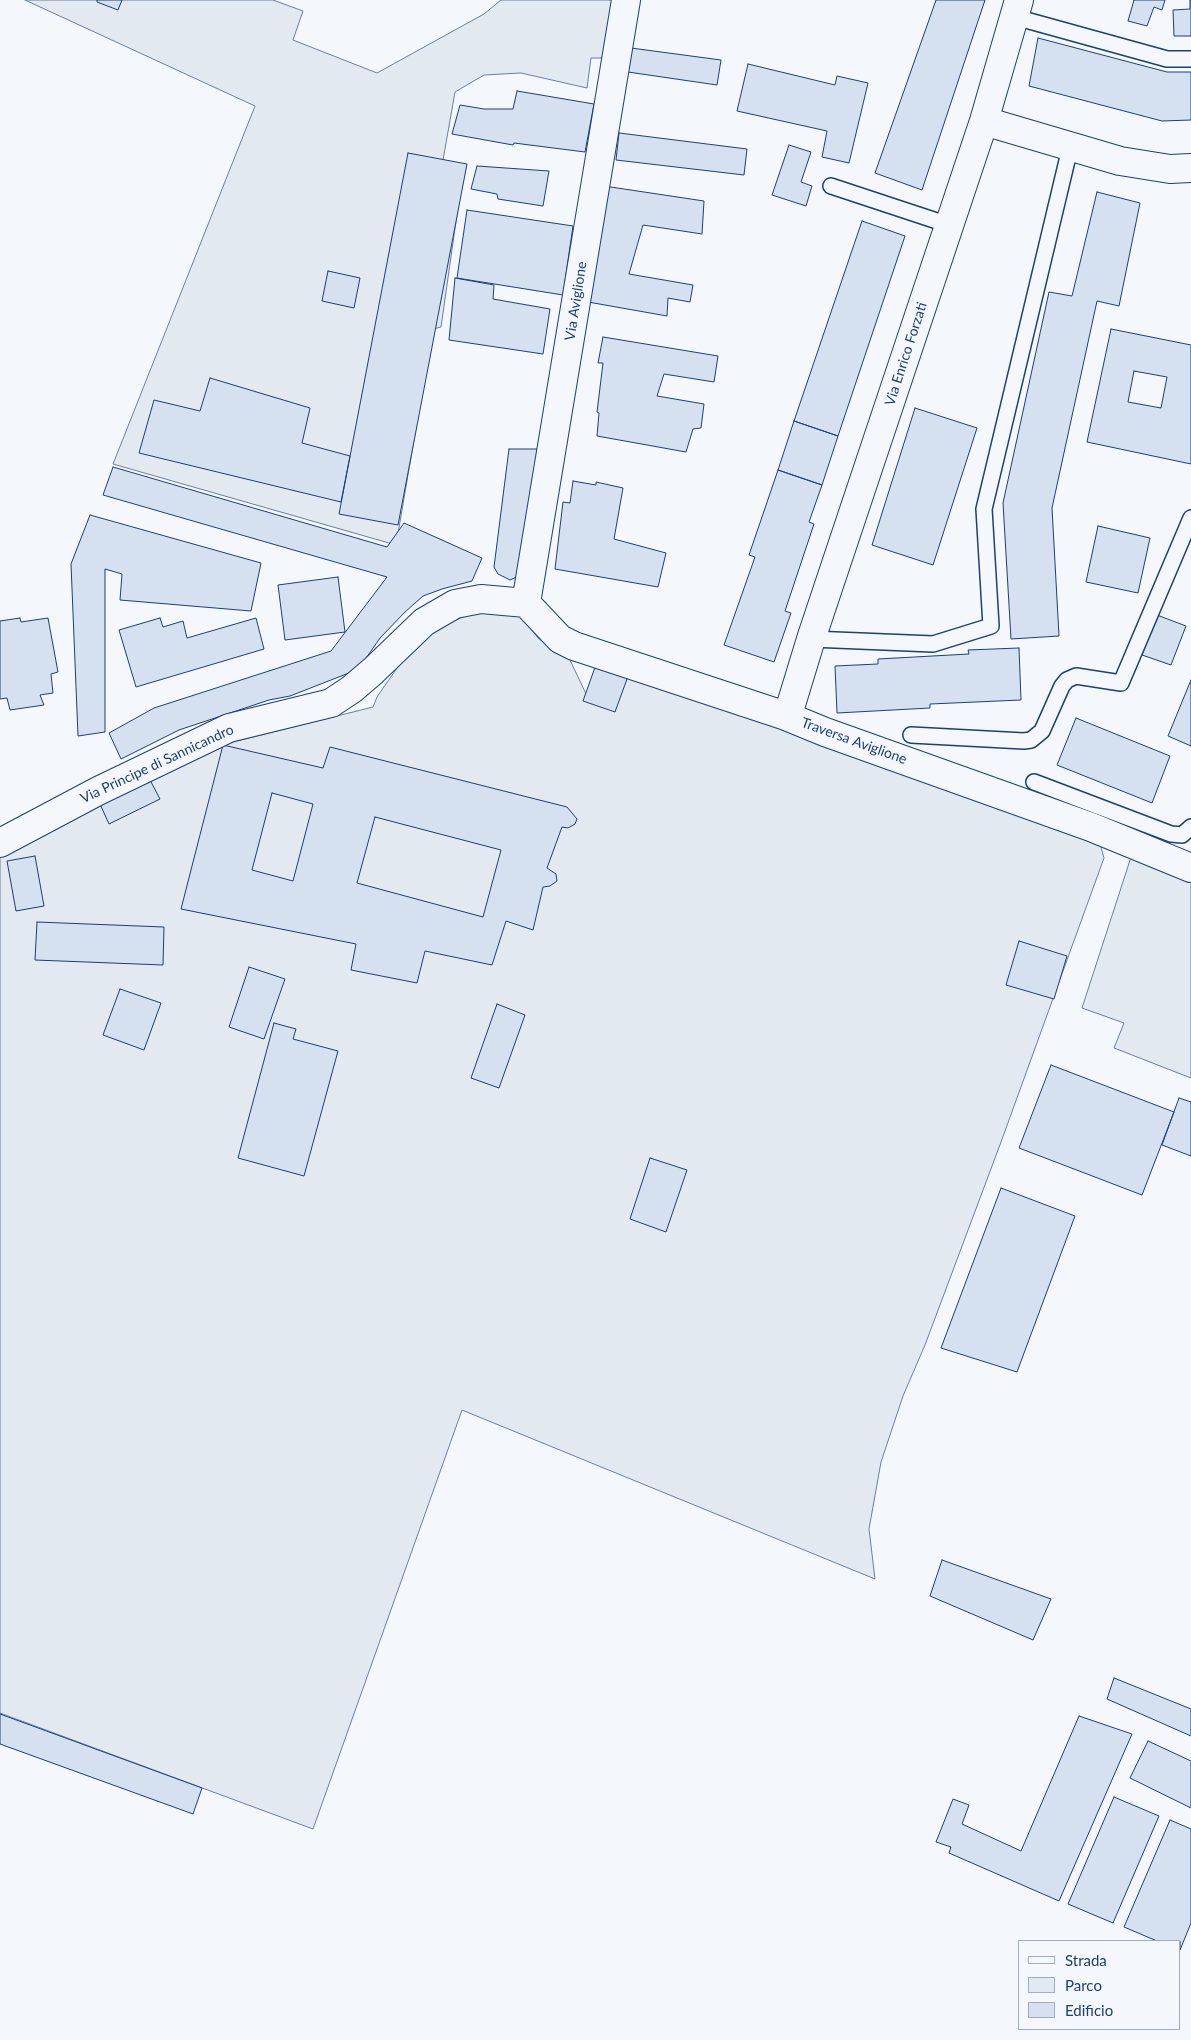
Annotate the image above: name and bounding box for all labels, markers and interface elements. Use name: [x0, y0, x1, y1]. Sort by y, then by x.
street label: Via Aviglione: [561, 260, 591, 342]
street label: Via Enrico Forzati: [881, 300, 931, 408]
street label: Traversa Aviglione: [799, 714, 909, 768]
street label: Via Principe di Sannicandro: [78, 721, 236, 807]
legend: [1018, 1940, 1181, 2030]
text: Strada: [1065, 1951, 1107, 1969]
text: Parco: [1065, 1976, 1102, 1994]
text: Edificio: [1065, 2001, 1113, 2019]

